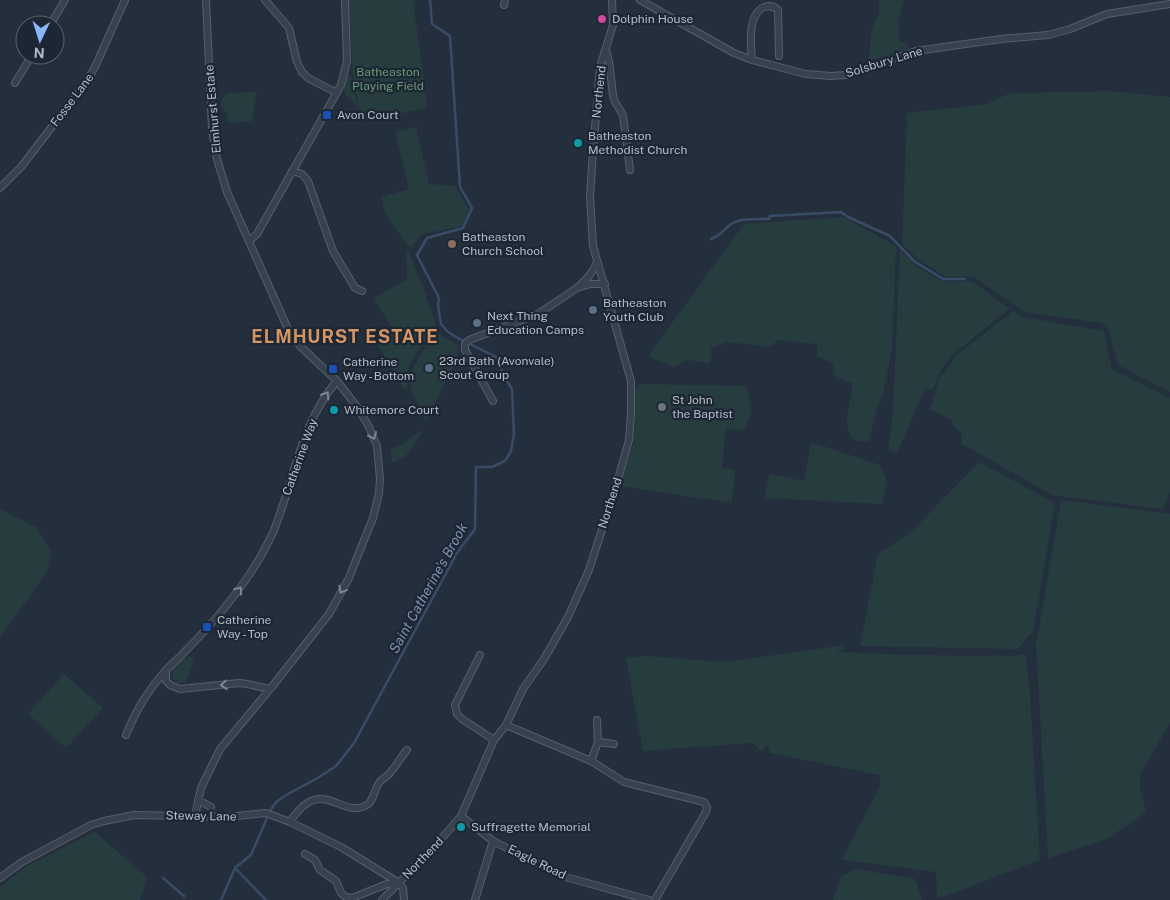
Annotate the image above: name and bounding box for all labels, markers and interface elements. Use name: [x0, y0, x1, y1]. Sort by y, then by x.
place label: Dolphin House: [612, 12, 694, 26]
marker: Dolphin House: [596, 13, 608, 25]
north arrow: [15, 15, 65, 65]
street label: Solsbury Lane: [844, 44, 924, 80]
text: N: [33, 45, 45, 61]
street label: Elmhurst Estate: [202, 64, 224, 154]
park label: Batheaston Playing Field: [352, 65, 424, 93]
street label: Northend: [589, 65, 609, 119]
street label: Fosse Lane: [48, 71, 97, 129]
place label: Avon Court: [337, 108, 399, 122]
marker: Avon Court: [321, 109, 333, 121]
place label: Batheaston Methodist Church: [588, 129, 687, 157]
marker: Batheaston Methodist Church: [572, 137, 584, 149]
place label: Batheaston Church School: [462, 230, 544, 258]
marker: Batheaston Church School: [446, 238, 458, 250]
place label: Batheaston Youth Club: [603, 296, 667, 324]
marker: Batheaston Youth Club: [587, 304, 599, 316]
place label: Next Thing Education Camps: [487, 309, 584, 337]
marker: Next Thing Education Camps: [471, 317, 483, 329]
district label: ELMHURST ESTATE: [251, 326, 439, 347]
place label: 23rd Bath (Avonvale) Scout Group: [439, 354, 554, 382]
place label: Catherine Way - Bottom: [343, 355, 414, 383]
marker: 23rd Bath (Avonvale) Scout Group: [423, 362, 435, 374]
marker: Catherine Way - Bottom: [327, 363, 339, 375]
one-way arrow: [320, 391, 330, 400]
place label: St John the Baptist: [672, 393, 733, 421]
marker: St John the Baptist: [656, 401, 668, 413]
place label: Whitemore Court: [344, 403, 440, 417]
marker: Whitemore Court: [328, 404, 340, 416]
street label: Catherine Way: [280, 416, 321, 497]
one-way arrow: [366, 431, 377, 440]
street label: Northend: [595, 476, 625, 530]
water label: Saint Catherine's Brook: [386, 520, 471, 656]
one-way arrow: [338, 585, 348, 594]
one-way arrow: [233, 587, 241, 596]
place label: Catherine Way - Top: [217, 613, 272, 641]
marker: Catherine Way - Top: [201, 621, 213, 633]
one-way arrow: [219, 679, 227, 690]
street label: Steway Lane: [165, 808, 237, 824]
place label: Suffragette Memorial: [471, 820, 591, 834]
marker: Suffragette Memorial: [455, 821, 467, 833]
street label: Northend: [400, 834, 446, 882]
street label: Eagle Road: [506, 842, 568, 882]

